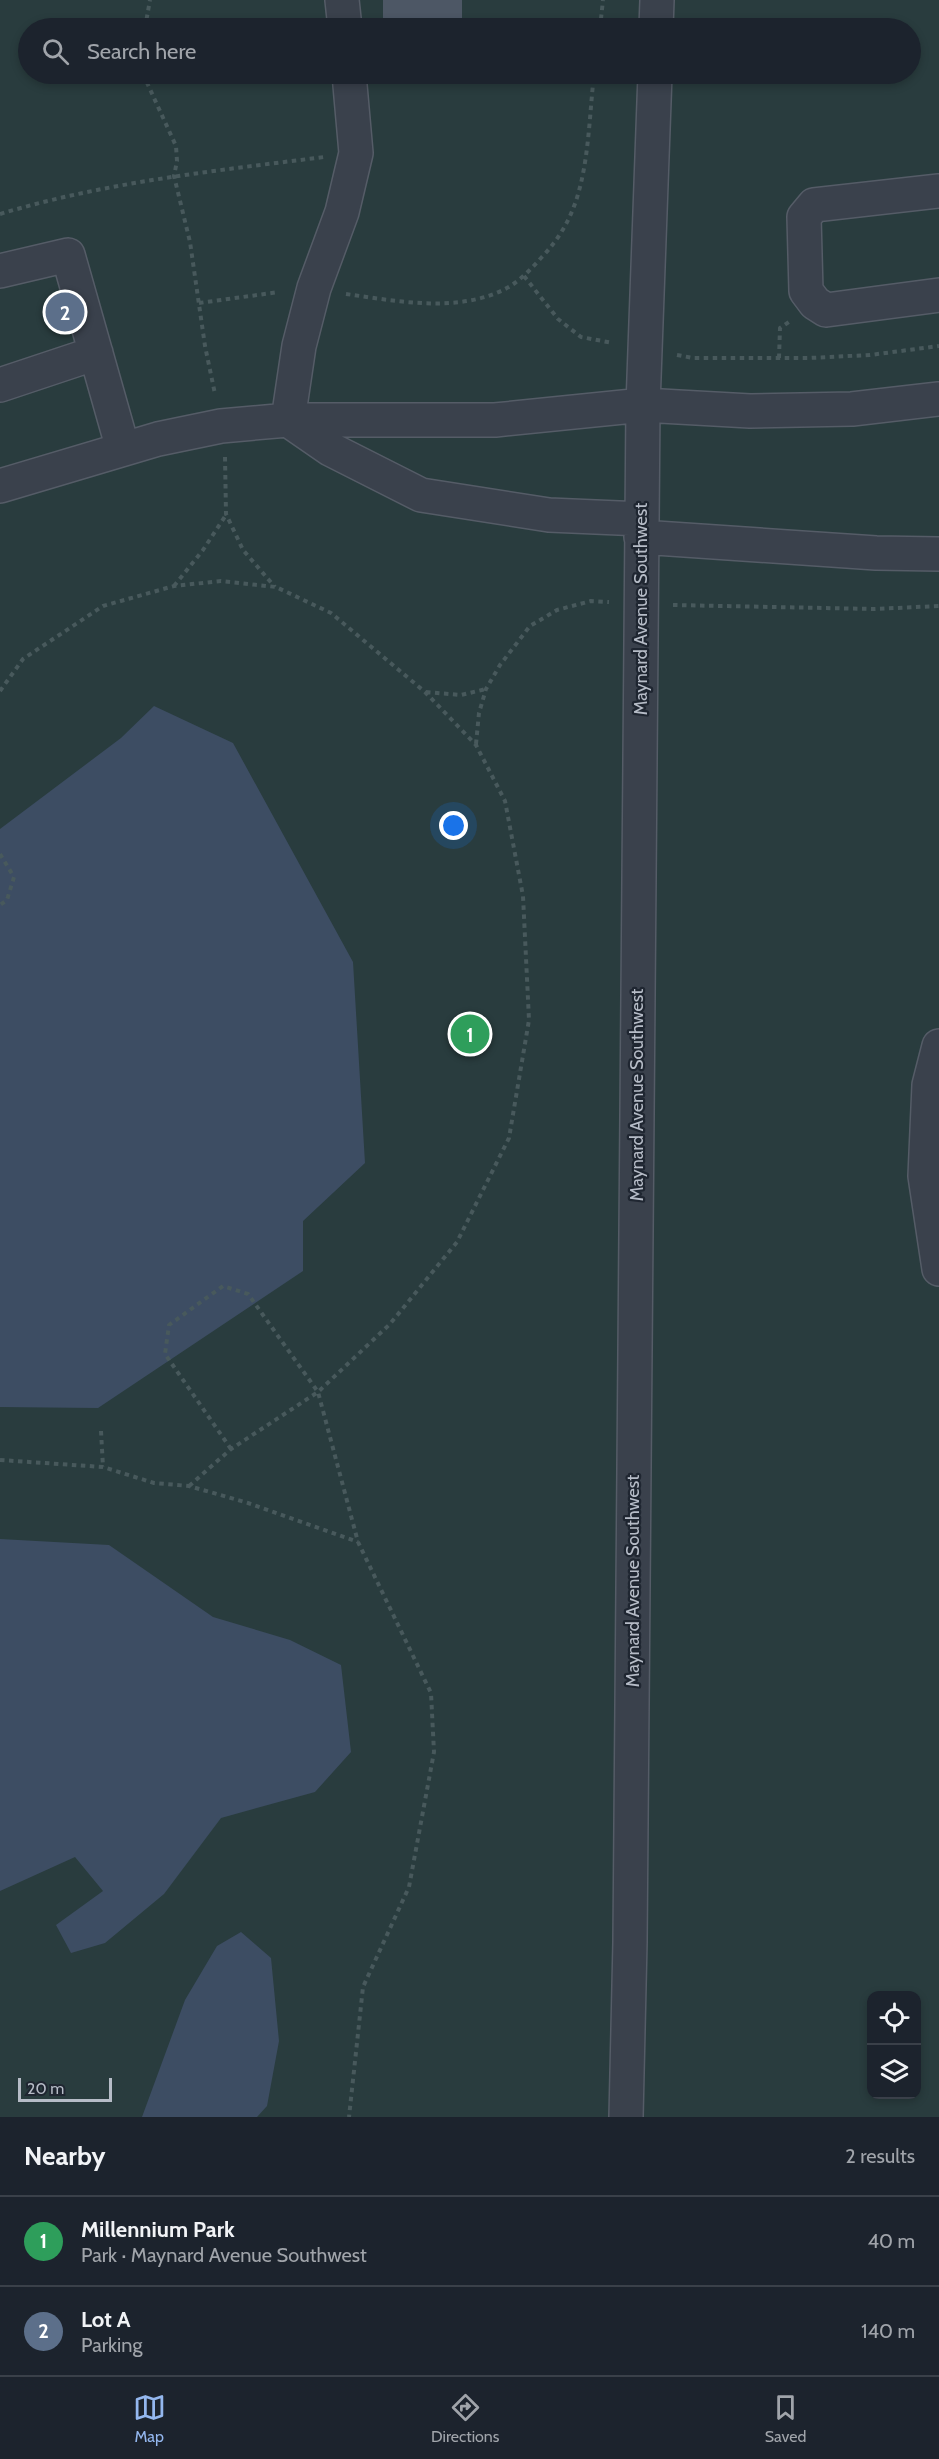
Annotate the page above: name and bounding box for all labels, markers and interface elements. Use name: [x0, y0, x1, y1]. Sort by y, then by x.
search box: [18, 18, 921, 84]
icon: search: [39, 35, 72, 68]
text: Search here: [87, 38, 196, 65]
pin: 2: [46, 290, 84, 334]
street label: Maynard Avenue Southwest: [630, 503, 652, 715]
your location: [439, 811, 468, 840]
street label: Maynard Avenue Southwest: [626, 989, 648, 1201]
pin: 1: [450, 1012, 490, 1056]
street label: Maynard Avenue Southwest: [622, 1475, 644, 1687]
map controls: [867, 1991, 921, 2099]
button: locate: [867, 1991, 921, 2045]
button: layers: [867, 2045, 921, 2099]
scale bar: [18, 2075, 112, 2102]
text: 20 m: [27, 2079, 64, 2098]
text: Nearby: [24, 2140, 105, 2172]
text: 2 results: [845, 2144, 915, 2168]
text: Millennium Park: [81, 2216, 235, 2243]
text: 1: [40, 2229, 47, 2253]
text: 40 m: [867, 2229, 915, 2253]
text: Park · Maynard Avenue Southwest: [81, 2243, 367, 2267]
text: Lot A: [81, 2306, 131, 2333]
text: 2: [38, 2319, 49, 2343]
text: 140 m: [861, 2319, 915, 2343]
text: Parking: [81, 2333, 142, 2357]
tab: Map: [133, 2391, 166, 2446]
tab: Directions: [431, 2391, 499, 2446]
tab: Saved: [765, 2391, 806, 2446]

